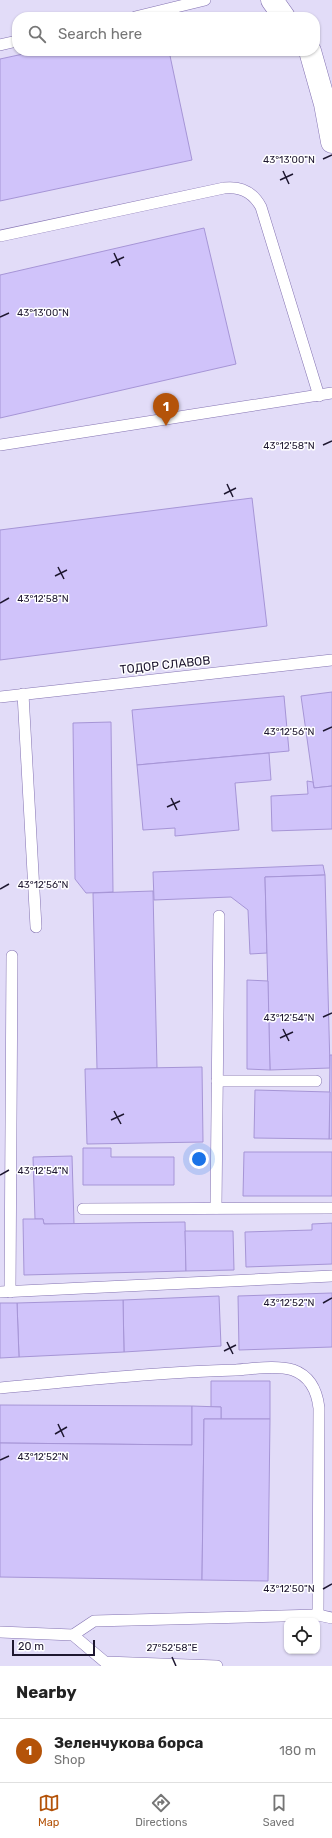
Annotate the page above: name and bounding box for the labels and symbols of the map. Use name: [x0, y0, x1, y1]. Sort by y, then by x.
text: 43°13'00"N: [263, 154, 315, 166]
text: 43°13'00"N: [17, 307, 69, 319]
pin: 1: [153, 393, 179, 426]
text: 43°12'58"N: [263, 440, 315, 452]
text: 43°12'58"N: [17, 593, 69, 605]
street label: ТОДОР СЛАВОВ: [119, 653, 211, 677]
text: 43°12'56"N: [264, 726, 314, 738]
text: 43°12'56"N: [18, 879, 68, 891]
text: 43°12'54"N: [263, 1012, 315, 1024]
your location: [189, 1149, 209, 1169]
text: 43°12'54"N: [17, 1165, 69, 1177]
text: 43°12'52"N: [264, 1297, 315, 1309]
text: 43°12'52"N: [18, 1451, 69, 1463]
text: 43°12'50"N: [263, 1583, 315, 1595]
scale bar: [12, 1638, 95, 1657]
text: 27°52'58"E: [147, 1642, 197, 1654]

